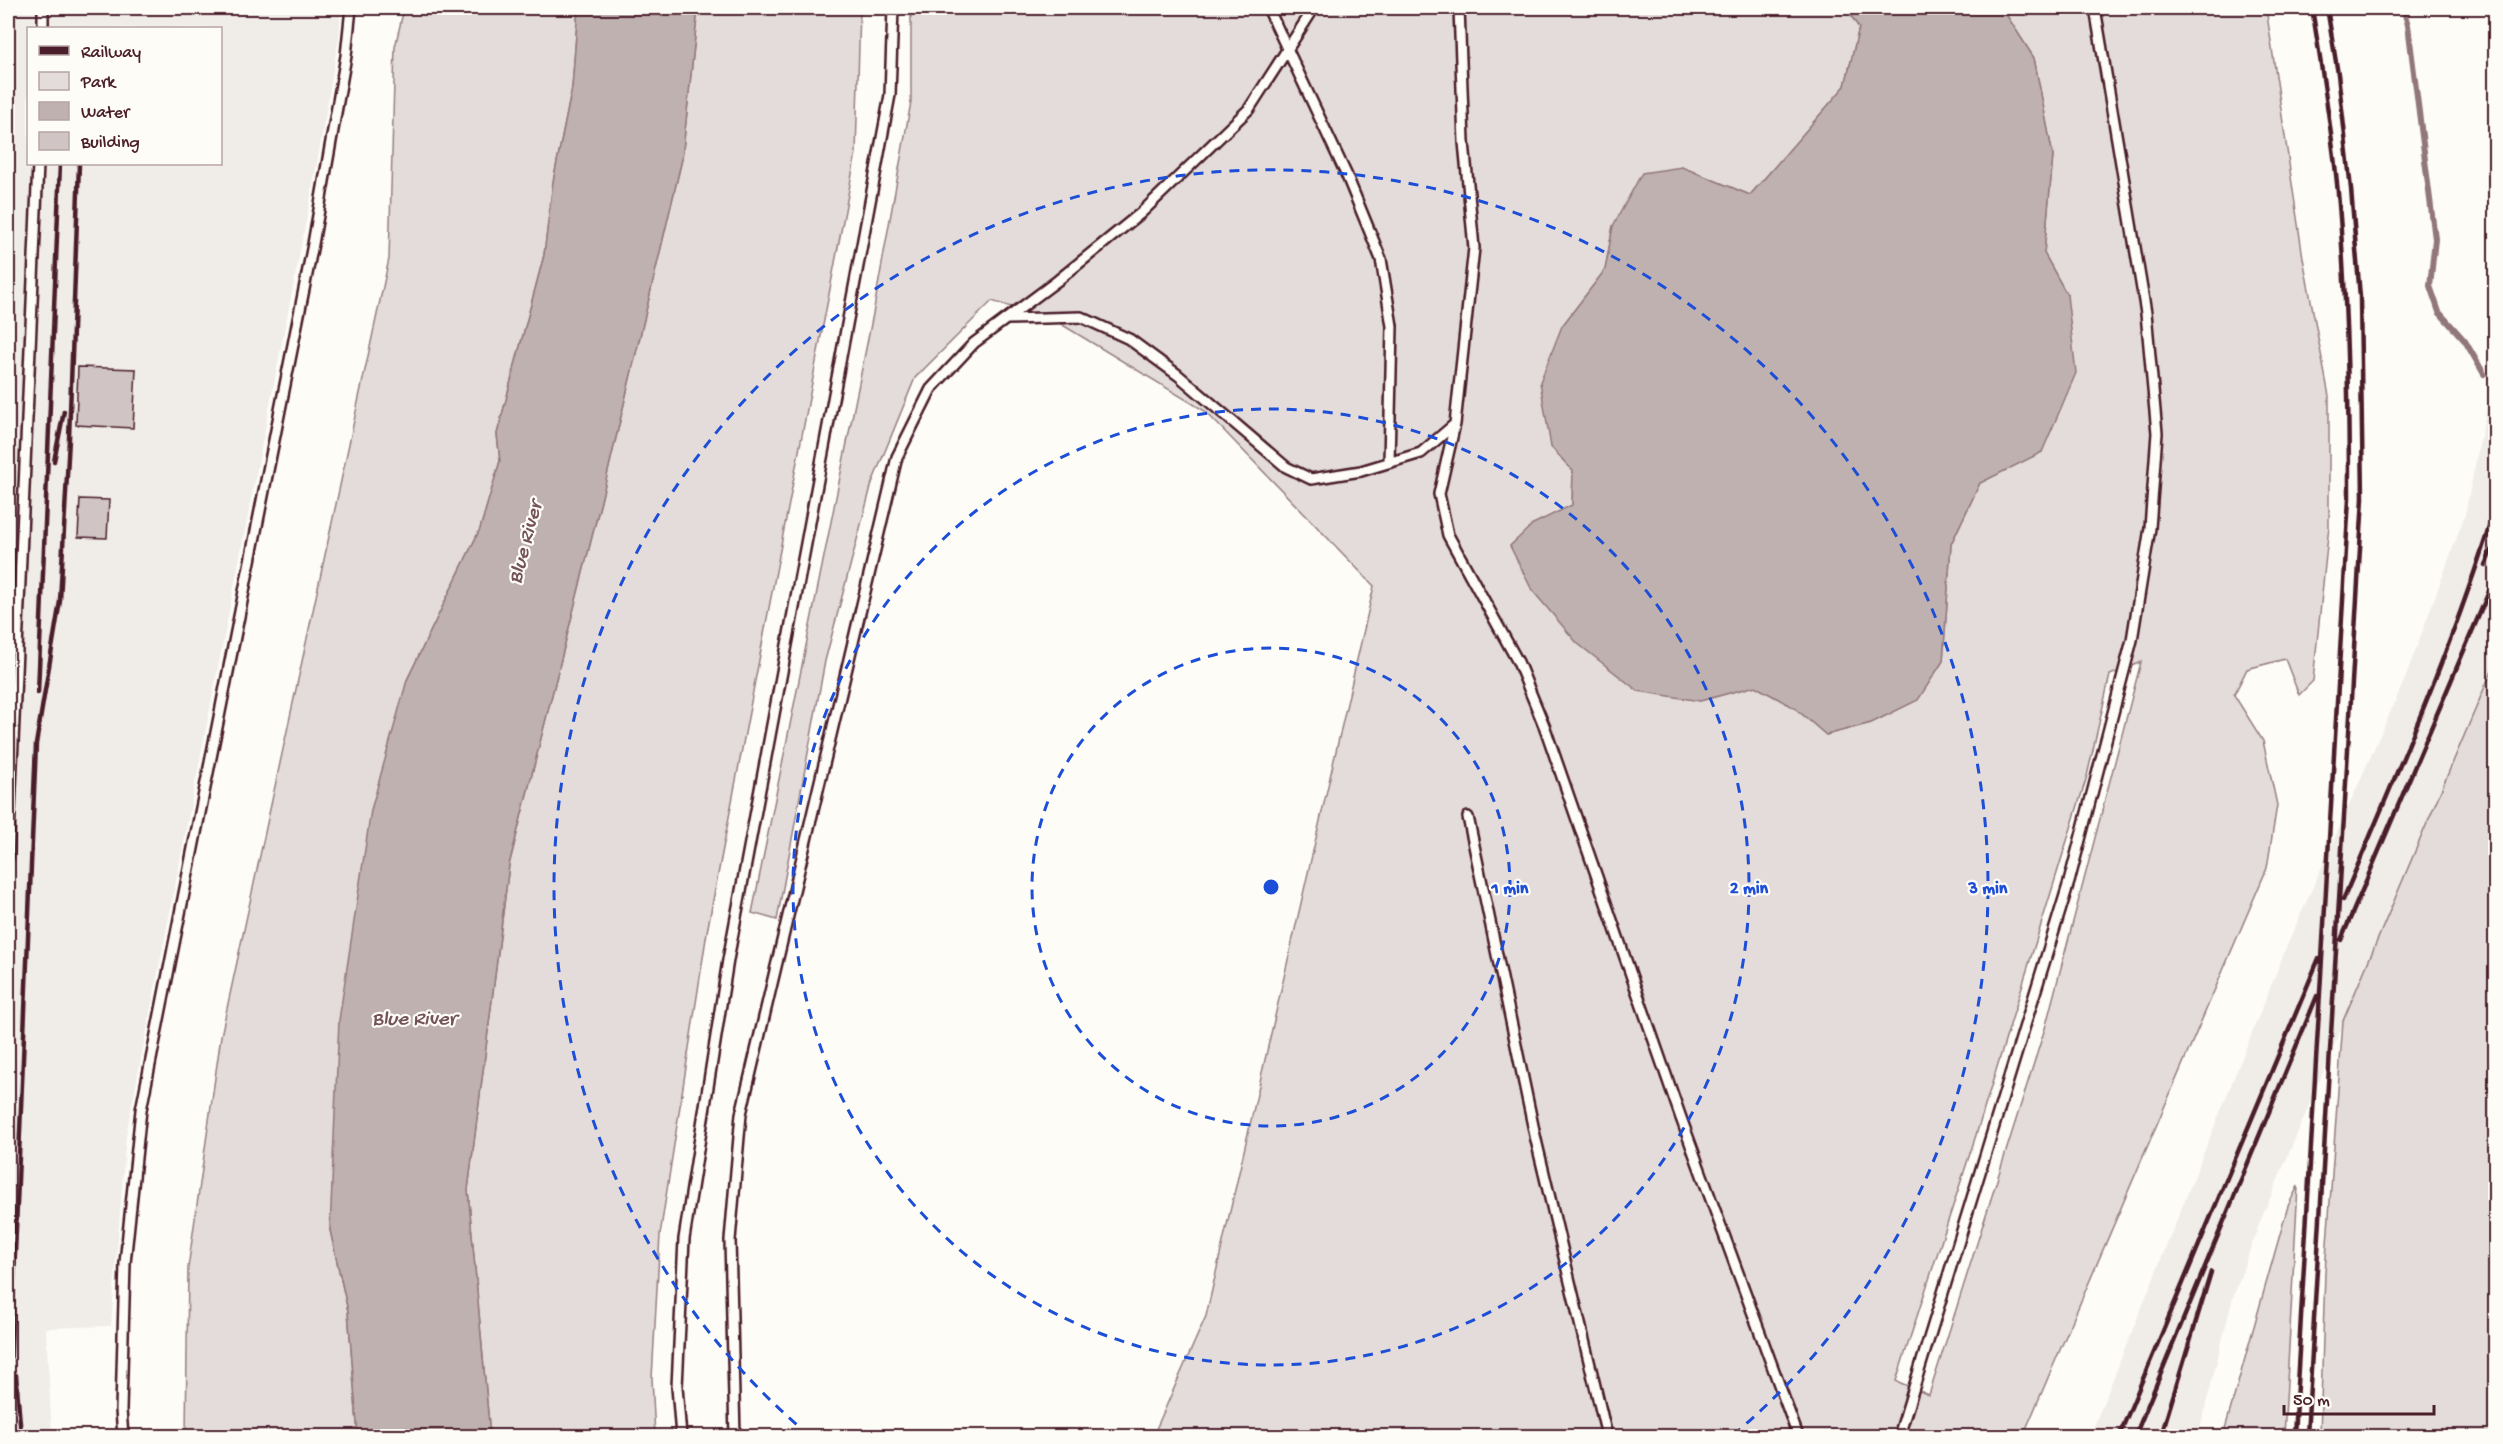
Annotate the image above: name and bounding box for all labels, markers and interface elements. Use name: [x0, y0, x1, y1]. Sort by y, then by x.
legend: [27, 27, 222, 165]
text: Railway: [81, 43, 141, 64]
text: Park: [80, 73, 117, 94]
text: Water: [81, 103, 131, 124]
text: Building: [80, 133, 140, 154]
water label: Blue River: [504, 495, 551, 587]
centre of rings: [1261, 877, 1281, 897]
text: 1 min: [1491, 879, 1529, 900]
text: 2 min: [1730, 879, 1769, 900]
text: 3 min: [1968, 879, 2008, 900]
water label: Blue River: [372, 1008, 461, 1033]
scale bar: [2284, 1378, 2434, 1416]
text: 50 m: [2293, 1391, 2330, 1412]

